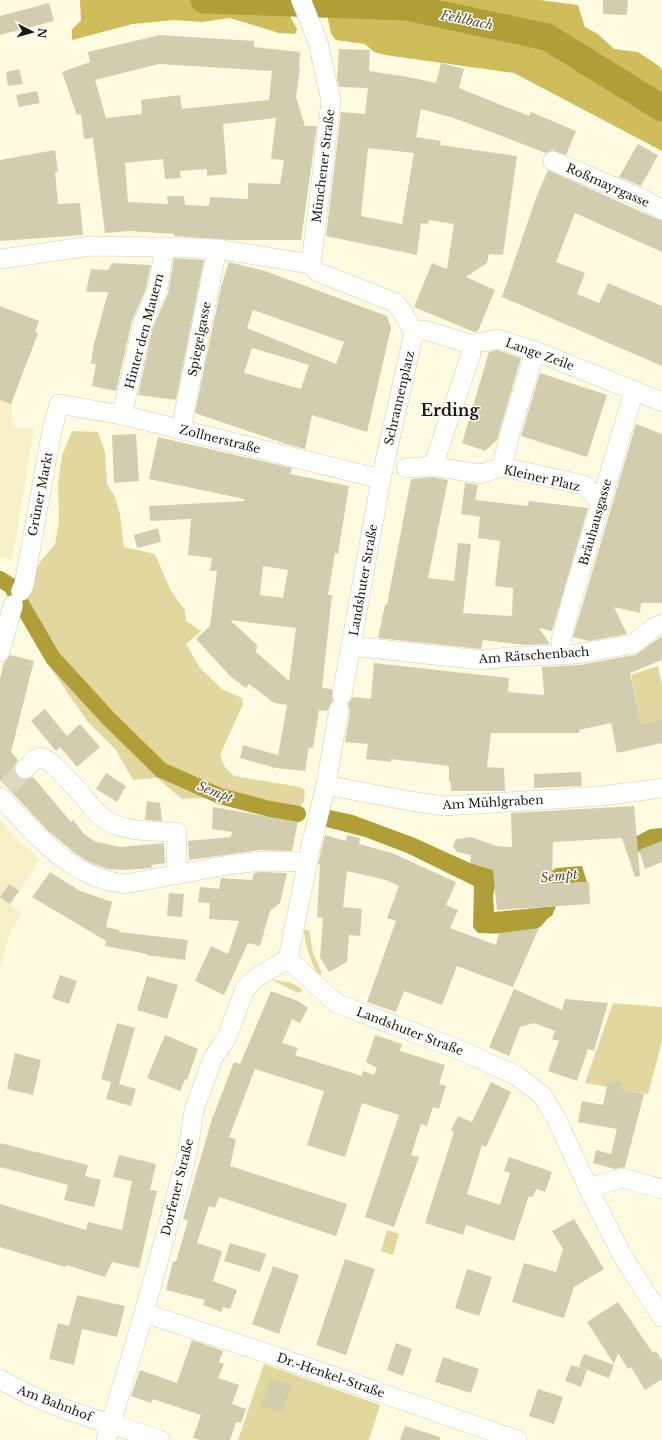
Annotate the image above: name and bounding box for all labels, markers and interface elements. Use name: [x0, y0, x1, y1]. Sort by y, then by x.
water label: Fehlbach: [438, 6, 495, 34]
north arrow: [12, 12, 52, 52]
text: N: [34, 27, 49, 40]
street label: Münchener Straße: [309, 108, 337, 224]
street label: Roßmayrgasse: [564, 160, 652, 210]
street label: Hinter den Mauern: [121, 272, 167, 390]
street label: Spiegelgasse: [184, 300, 214, 378]
street label: Lange Zeile: [504, 335, 577, 373]
street label: Schrannenplatz: [381, 349, 417, 447]
district label: Erding: [421, 400, 480, 420]
street label: Zollnerstraße: [178, 422, 262, 456]
street label: Grüner Markt: [24, 450, 56, 537]
street label: Kleiner Platz: [502, 462, 582, 494]
street label: Bräuhausgasse: [575, 477, 615, 567]
street label: Landshuter Straße: [346, 523, 380, 637]
street label: Am Rätschenbach: [477, 644, 590, 666]
water label: Sempt: [195, 777, 236, 807]
street label: Am Mühlgraben: [441, 792, 544, 812]
water label: Sempt: [540, 866, 579, 886]
street label: Landshuter Straße: [354, 1004, 466, 1058]
street label: Dorfener Straße: [158, 1137, 196, 1237]
street label: Dr.-Henkel-Straße: [275, 1349, 387, 1401]
street label: Am Bahnhof: [14, 1381, 96, 1425]

